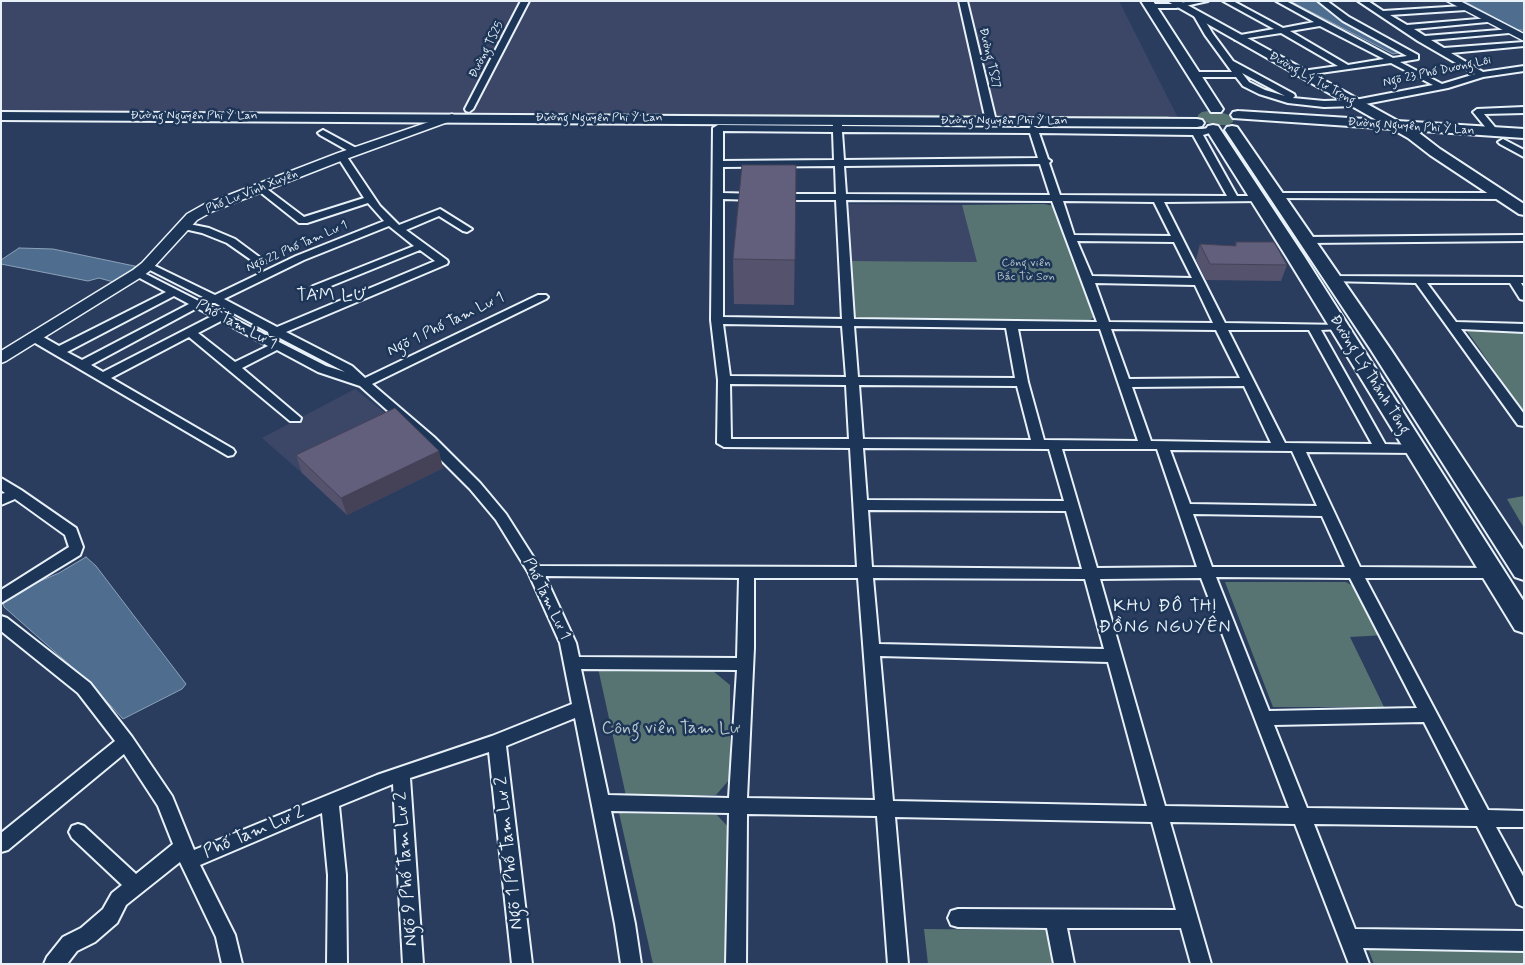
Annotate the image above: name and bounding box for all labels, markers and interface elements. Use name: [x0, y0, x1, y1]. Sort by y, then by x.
street label: Đường TS25: [467, 19, 507, 81]
street label: Đường TS27: [975, 27, 1003, 89]
street label: Đường Lý Tự Trọng: [1266, 49, 1358, 109]
street label: Ngõ 23 Phố Dương Lôi: [1382, 54, 1492, 90]
street label: Đường Nguyên Phi Ỷ Lan: [131, 109, 257, 123]
street label: Đường Nguyên Phi Ỷ Lan: [536, 111, 662, 125]
street label: Đường Nguyên Phi Ỷ Lan: [941, 114, 1067, 128]
street label: Đường Nguyên Phi Ỷ Lan: [1347, 115, 1475, 139]
street label: Phố Lư Vĩnh Xuyên: [204, 167, 300, 217]
street label: Ngõ 22 Phố Tam Lư 1: [244, 218, 350, 276]
park label: Công viên Bắc Từ Sơn: [997, 256, 1055, 284]
district label: TAM LƯ: [295, 285, 369, 307]
street label: Ngõ 1 Phố Tam Lư 1: [385, 289, 507, 361]
street label: Phố Tam Lư 1: [193, 296, 279, 354]
street label: Đường Lý Thánh Tông: [1325, 312, 1413, 438]
street label: Phố Tam Lư 1: [518, 555, 574, 643]
district label: KHU ĐÔ THỊ ĐỒNG NGUYÊN: [1098, 596, 1232, 638]
park label: Công viên Tam Lư: [602, 718, 740, 740]
street label: Ngõ 1 Phố Tam Lư 2: [491, 775, 529, 931]
street label: Ngõ 9 Phố Tam Lư 2: [391, 791, 423, 947]
street label: Phố Tam Lư 2: [200, 802, 308, 864]

